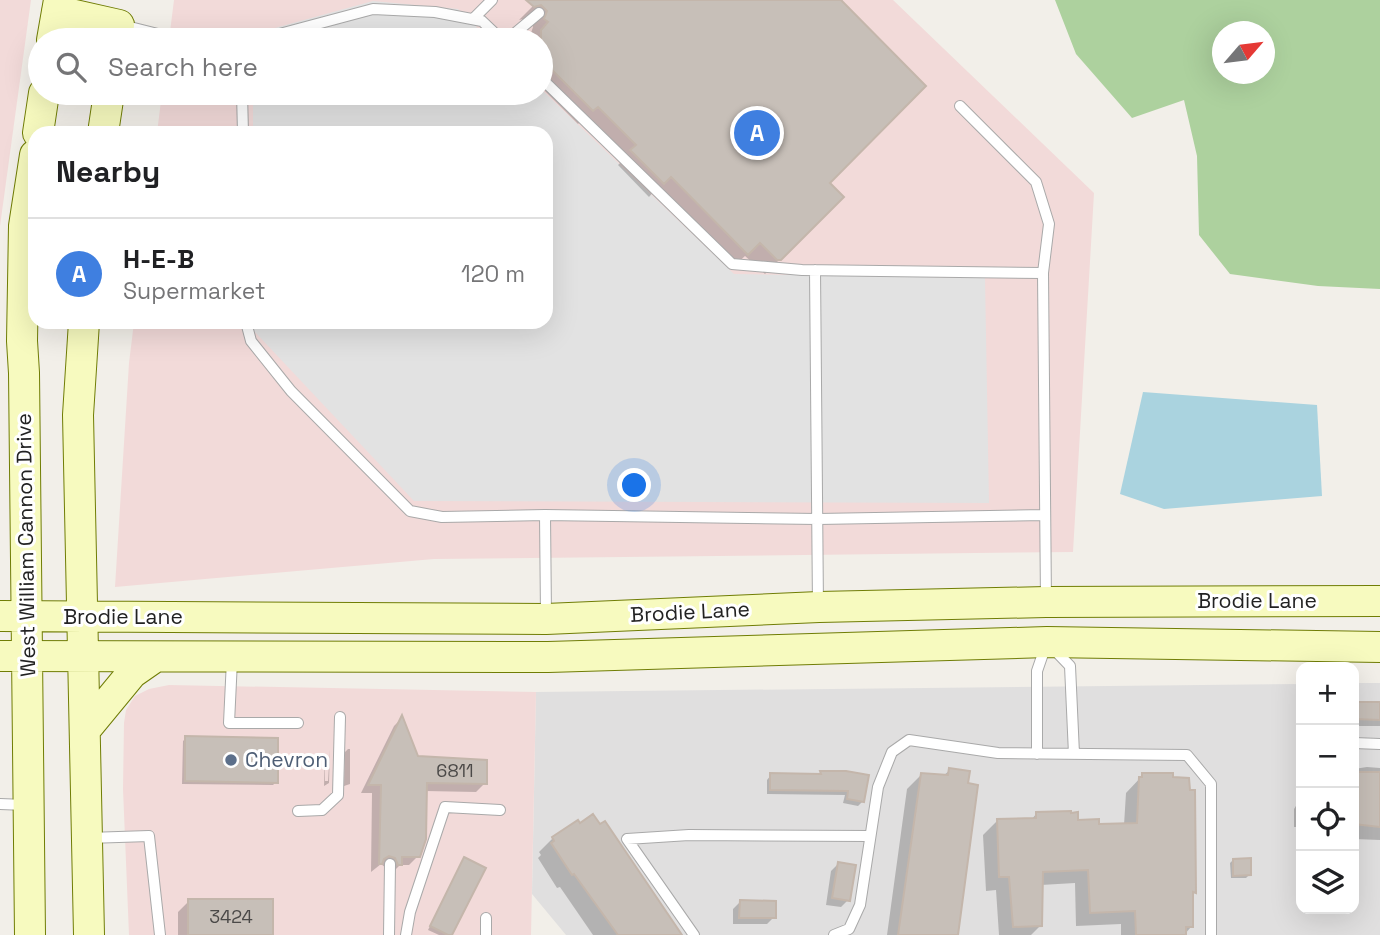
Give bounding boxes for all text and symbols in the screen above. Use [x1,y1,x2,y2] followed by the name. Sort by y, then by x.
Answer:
[1212,21,1275,84] north arrow
[28,28,553,105] search box
[52,48,90,86] icon: search
[108,50,258,84] text: Search here
[734,107,780,159] pin: A
[56,152,160,191] text: Nearby
[123,242,194,276] text: H-E-B
[72,259,86,289] text: A
[461,259,525,289] text: 120 m
[123,276,265,306] text: Supermarket
[10,413,41,677] street label: West William Cannon Drive
[617,468,651,502] your location
[1197,587,1317,614] street label: Brodie Lane
[629,595,750,628] street label: Brodie Lane
[63,603,183,630] street label: Brodie Lane
[1296,662,1359,914] map controls
[1296,662,1359,725] button: +
[1296,725,1359,788] button: −
[245,746,328,773] place label: Chevron
[223,752,239,768] marker: Chevron
[436,759,474,782] house number: 6811
[1296,788,1359,851] button: locate
[1296,851,1359,914] button: layers
[209,905,253,928] house number: 3424

